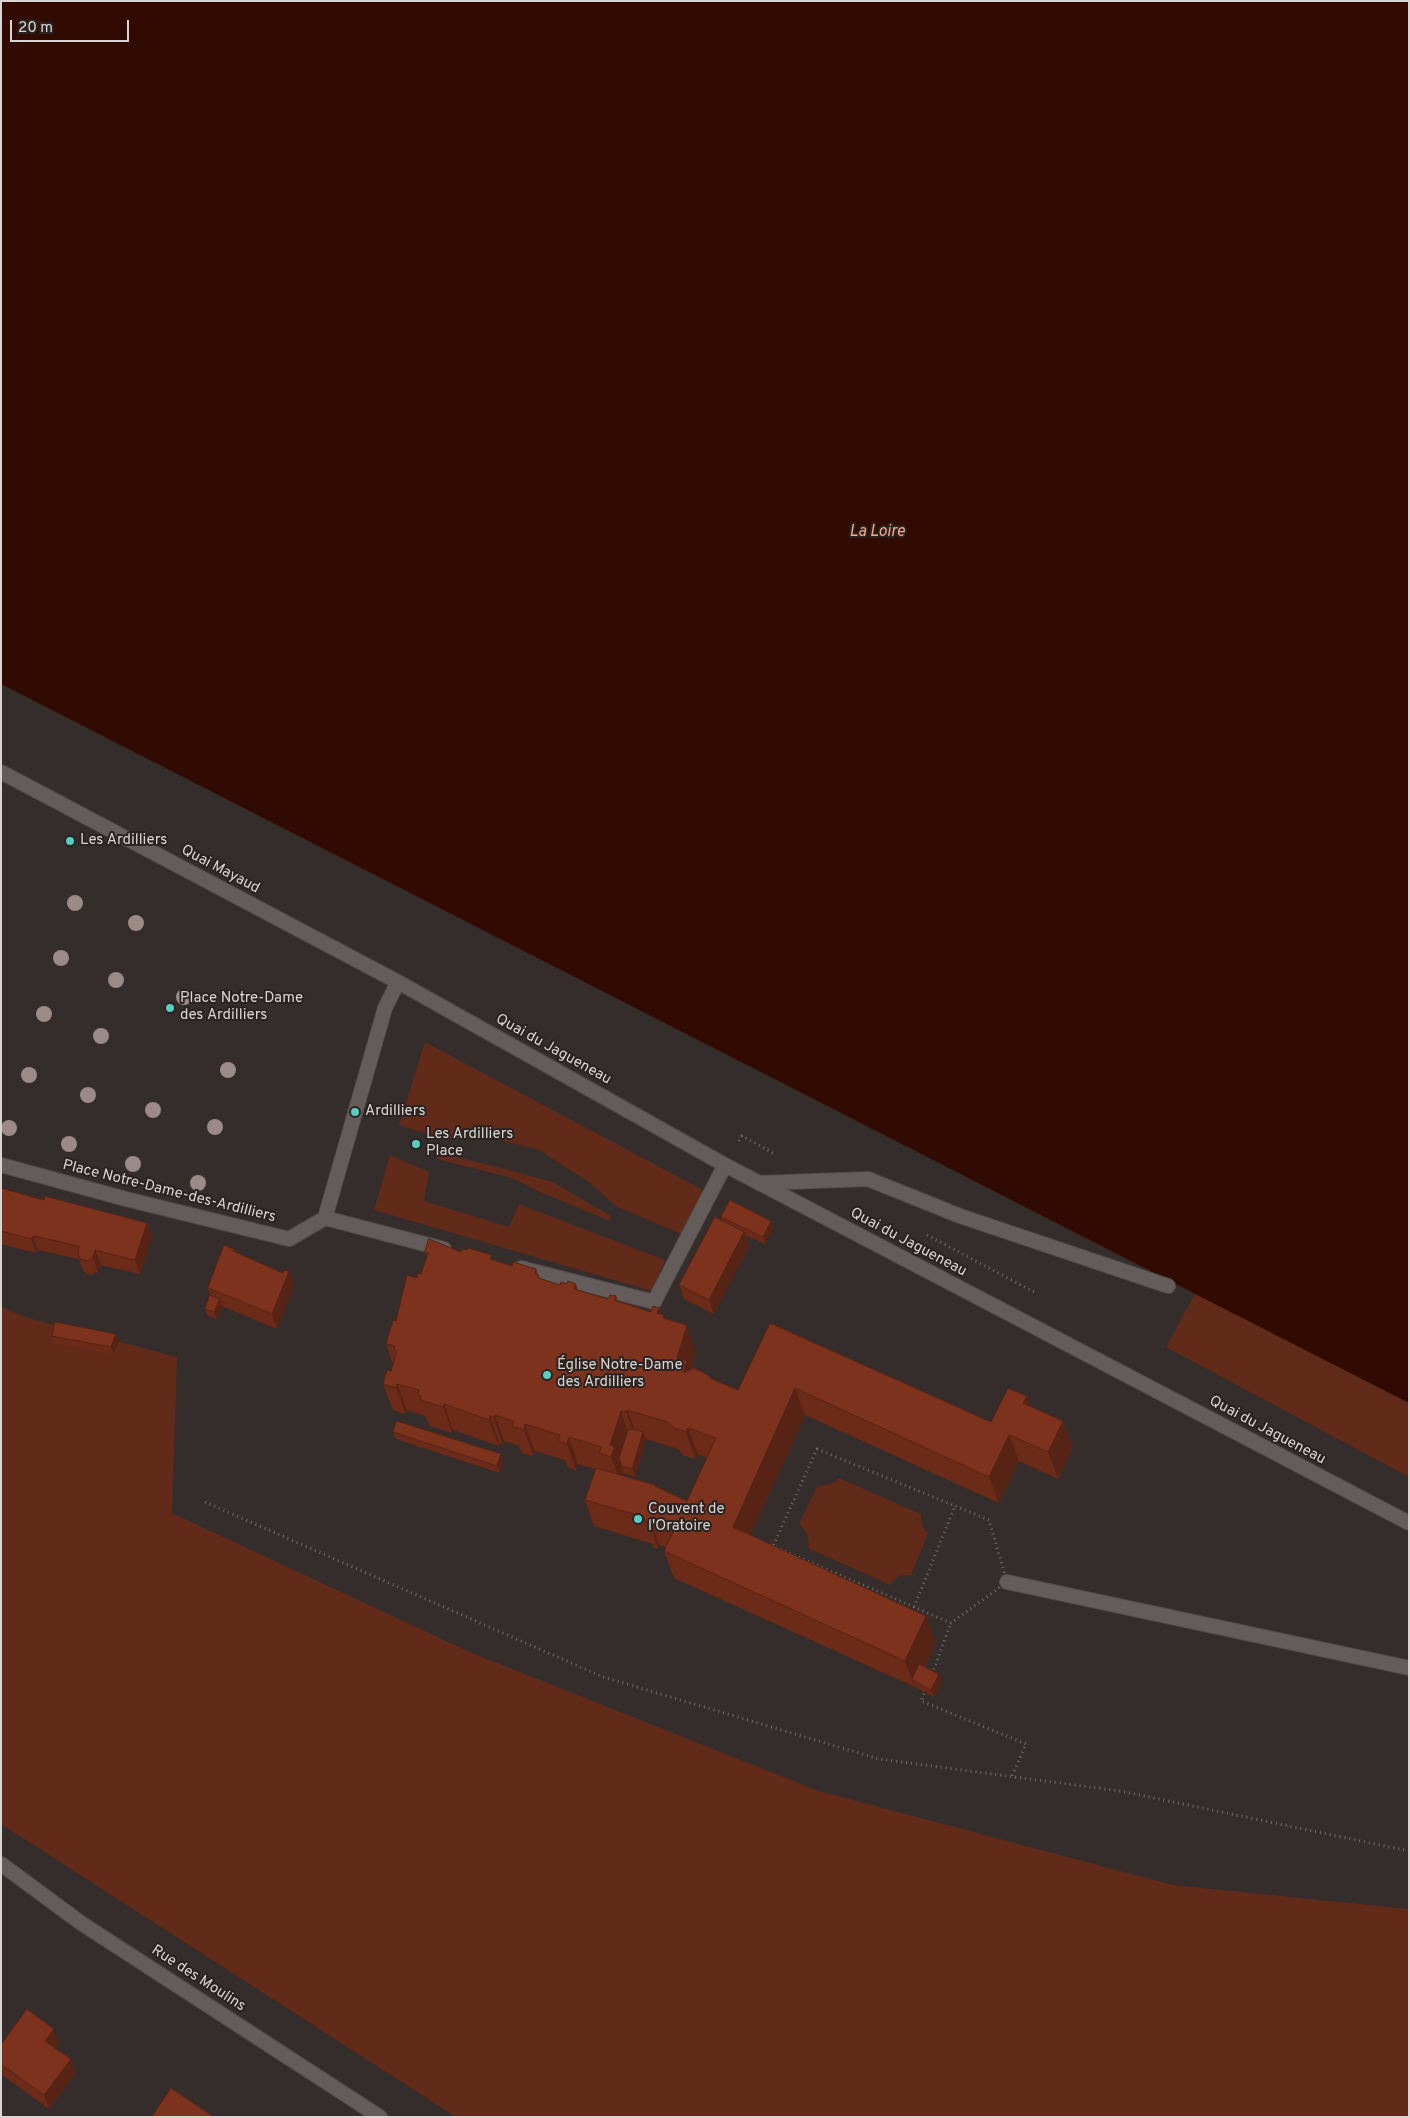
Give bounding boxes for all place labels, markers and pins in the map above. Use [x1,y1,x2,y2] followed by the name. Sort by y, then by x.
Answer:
[80,832,167,850] place label: Les Ardilliers
[64,835,76,847] marker: Les Ardilliers
[180,990,303,1025] place label: Place Notre-Dame des Ardilliers
[164,1002,176,1014] marker: Place Notre-Dame des Ardilliers
[365,1103,425,1121] place label: Ardilliers
[349,1106,361,1118] marker: Ardilliers
[426,1126,513,1161] place label: Les Ardilliers Place
[410,1138,422,1150] marker: Les Ardilliers Place
[557,1357,683,1392] place label: Église Notre-Dame des Ardilliers
[541,1369,553,1381] marker: Église Notre-Dame des Ardilliers
[648,1501,724,1536] place label: Couvent de l'Oratoire
[632,1513,644,1525] marker: Couvent de l'Oratoire

